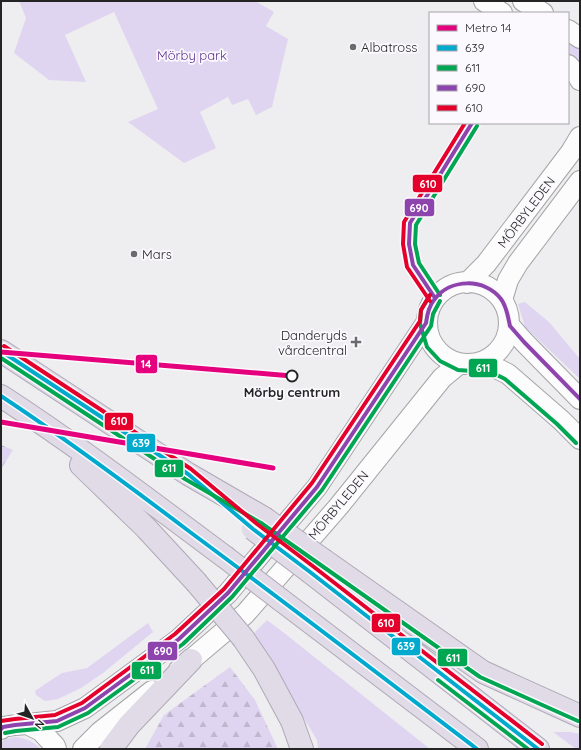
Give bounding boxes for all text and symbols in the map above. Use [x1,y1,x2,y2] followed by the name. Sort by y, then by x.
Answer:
[429,12,569,124] legend
[465,20,511,35] text: Metro 14
[361,39,417,55] place label: Albatross
[465,40,485,55] text: 639
[348,42,358,52] marker: Albatross
[157,47,227,63] park label: Mörby park
[465,60,480,75] text: 611
[465,80,485,95] text: 690
[465,100,483,115] text: 610
[494,173,558,251] street label: MÖRBYLEDEN
[412,174,443,193] line badge: 610
[420,177,437,191] text: 610
[404,198,435,217] line badge: 690
[409,201,429,215] text: 690
[142,246,172,262] place label: Mars
[129,249,139,259] marker: Mars
[278,327,347,358] place label: Danderyds vårdcentral
[350,336,362,348] marker: Danderyds vårdcentral
[135,354,158,374] line badge: 14
[141,357,152,371] text: 14
[468,358,498,378] line badge: 611
[476,361,490,375] text: 611
[285,369,299,383] marker: Mörby centrum
[244,384,340,400] place label: Mörby centrum
[104,412,134,431] line badge: 610
[111,414,128,428] text: 610
[126,433,156,453] line badge: 639
[132,436,150,450] text: 639
[154,459,184,478] line badge: 611
[162,461,176,475] text: 611
[304,467,372,543] street label: MÖRBYLEDEN
[371,613,401,633] line badge: 610
[378,616,395,630] text: 610
[391,637,421,656] line badge: 639
[397,639,415,653] text: 639
[147,641,178,661] line badge: 690
[153,644,173,658] text: 690
[437,648,468,667] line badge: 611
[446,651,460,665] text: 611
[131,661,162,680] line badge: 611
[140,663,154,677] text: 611
[12,698,52,738] north arrow
[32,717,48,732] text: N

